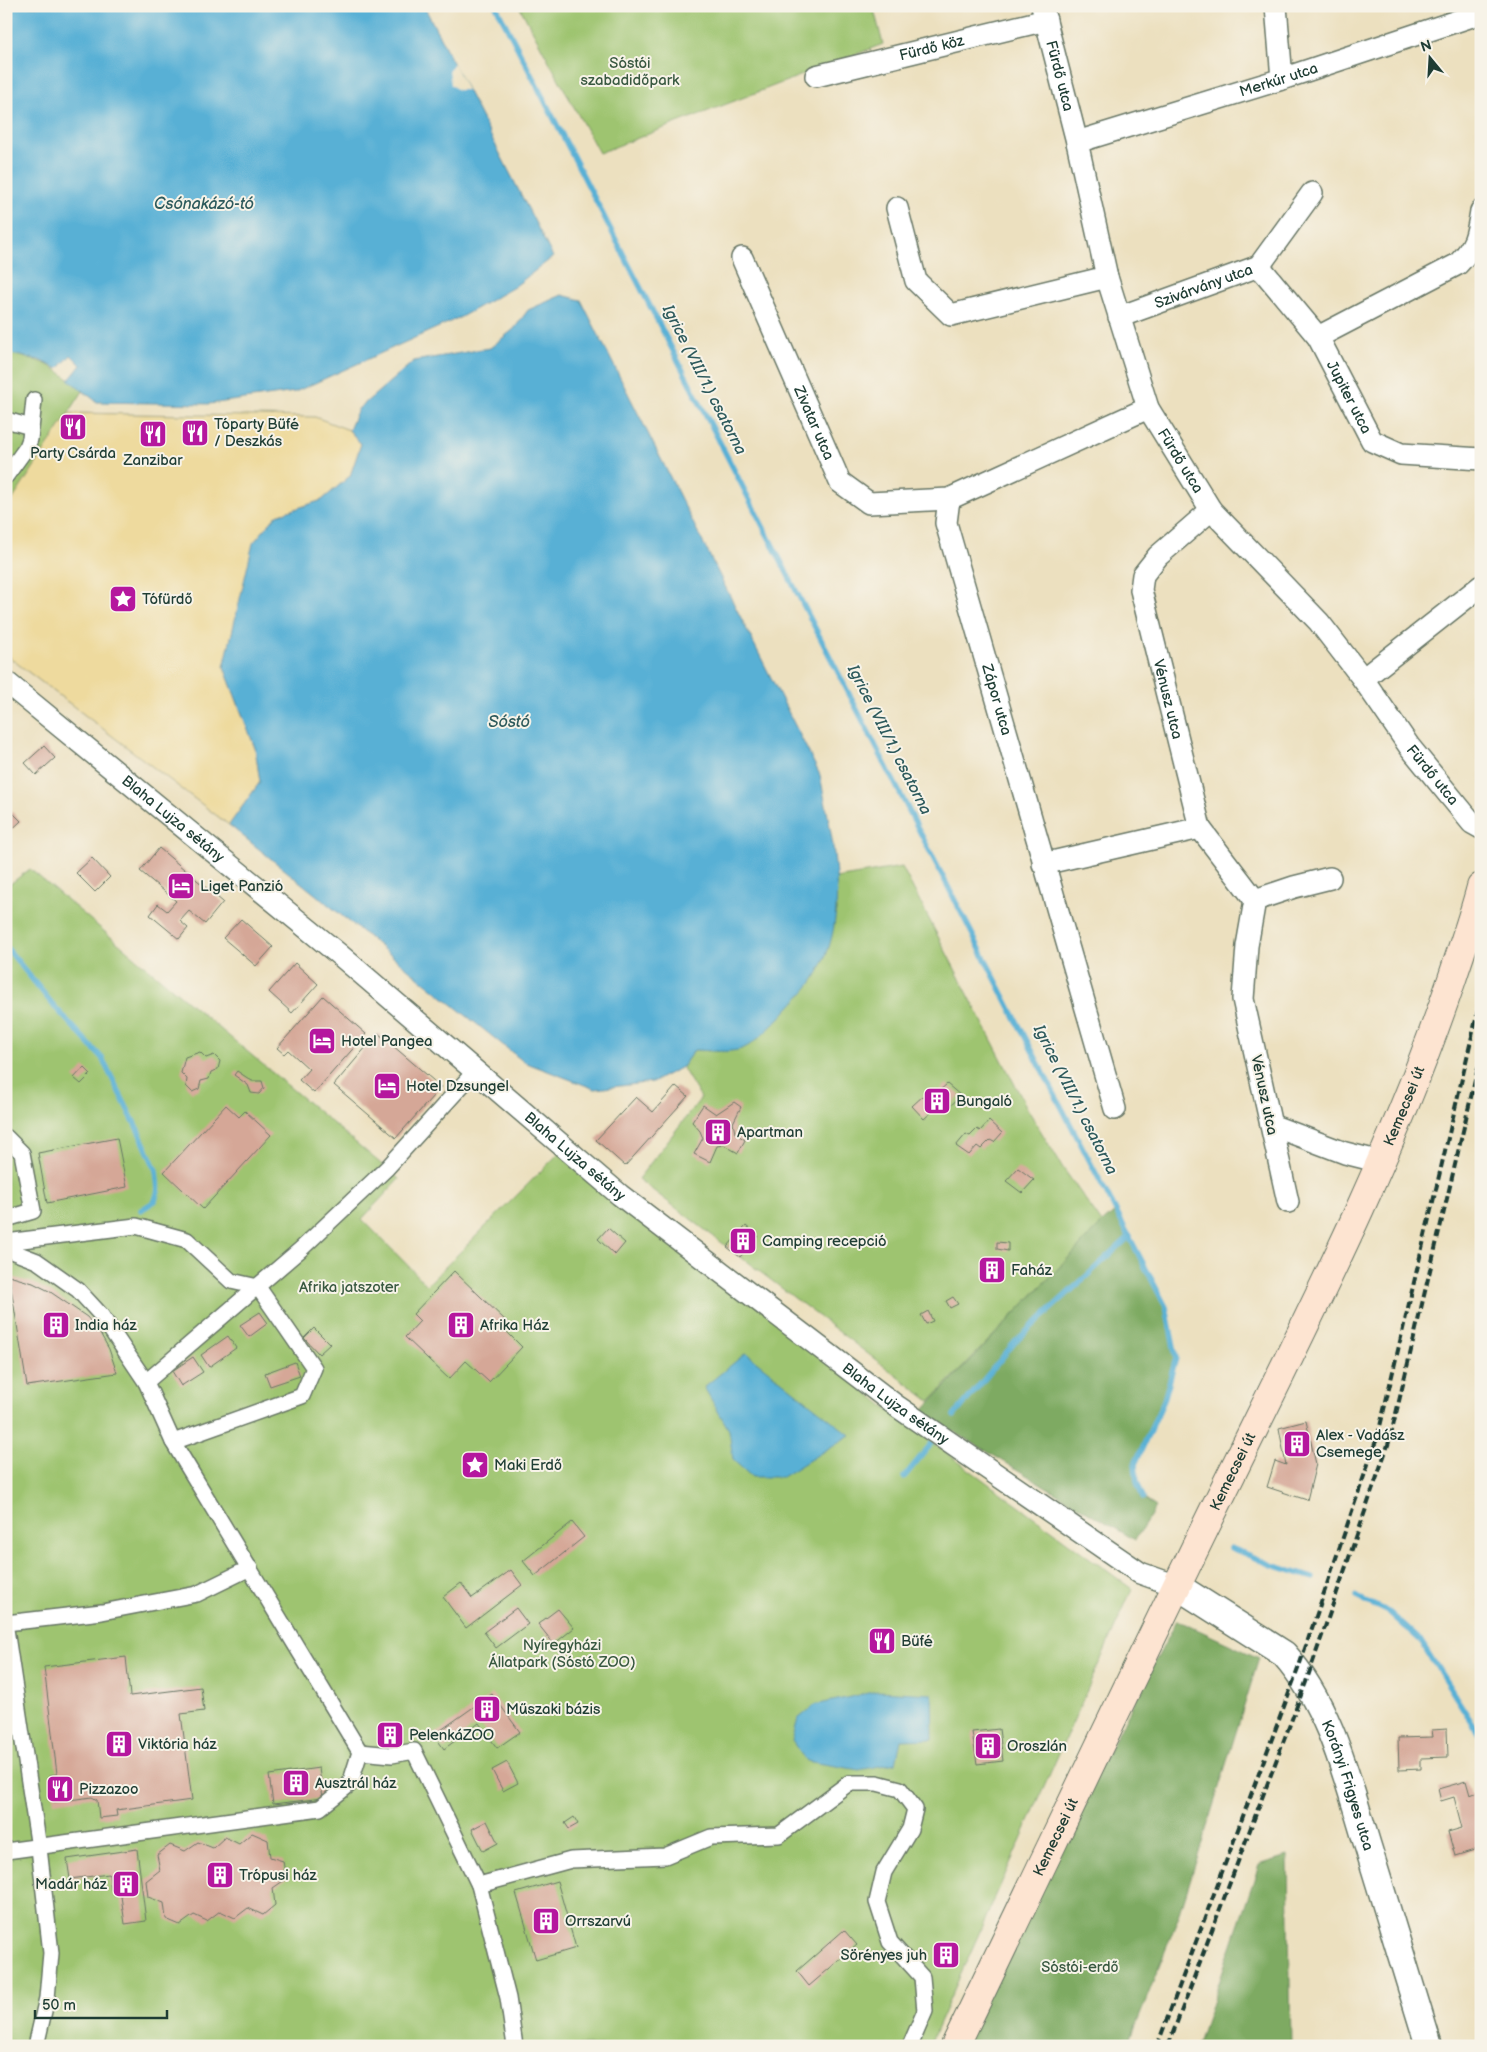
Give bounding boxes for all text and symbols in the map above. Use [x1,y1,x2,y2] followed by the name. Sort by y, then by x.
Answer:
[897,31,967,65] street label: Fürdő köz
[1404,32,1454,82] north arrow
[1419,36,1434,56] text: N
[1042,38,1078,113] street label: Fürdő utca
[581,54,680,90] park label: Sóstói szabadidőpark
[1237,58,1320,101] street label: Merkúr utca
[154,195,254,214] water label: Csónakázó-tó
[1152,260,1255,313] street label: Szivárvány utca
[658,301,750,458] water label: Igrice (VIII/1.) csatorna
[1322,357,1376,437] street label: Jupiter utca
[789,382,839,463] street label: Zivatar utca
[58,412,88,442] restaurant icon: Party Csárda
[214,415,299,451] place label: Tóparty Büfé / Deszkás
[180,418,210,448] restaurant icon: Tóparty Büfé / Deszkás
[138,419,168,449] restaurant icon: Zanzibar
[1153,425,1208,497] street label: Fürdő utca
[30,444,116,463] place label: Party Csárda
[122,451,183,470] place label: Zanzibar
[108,584,138,614] place icon: Tófürdő
[142,590,193,609] place label: Tófürdő
[1149,657,1187,741] street label: Vénusz utca
[843,661,935,818] water label: Igrice (VIII/1.) csatorna
[977,661,1016,738] street label: Zápor utca
[488,713,530,732] water label: Sóstó
[1402,741,1463,809] street label: Fürdő utca
[118,771,229,867] street label: Blaha Lujza sétány
[166,871,196,901] hotel icon: Liget Panzió
[200,877,283,896] place label: Liget Panzió
[1029,1021,1121,1178] water label: Igrice (VIII/1.) csatorna
[307,1026,337,1056] hotel icon: Hotel Pangea
[341,1032,433,1051] place label: Hotel Pangea
[1246,1053,1282,1137] street label: Vénusz utca
[1379,1063,1429,1149] street label: Kemecsei út
[372,1071,402,1101] hotel icon: Hotel Dzsungel
[406,1077,509,1096] place label: Hotel Dzsungel
[922,1086,952,1116] building icon: Bungaló
[956,1092,1012,1111] place label: Bungaló
[521,1108,630,1205] street label: Blaha Lujza sétány
[703,1117,733,1147] building icon: Apartman
[737,1123,803,1142] place label: Apartman
[728,1226,758,1256] building icon: Camping recepció
[762,1232,887,1251] place label: Camping recepció
[977,1255,1007,1285] building icon: Faház
[1011,1261,1053,1280] place label: Faház
[299,1278,400,1297] park label: Afrika jatszoter
[41,1310,71,1340] building icon: India ház
[446,1310,476,1340] building icon: Afrika Ház
[75,1316,138,1335] place label: India ház
[480,1316,550,1335] place label: Afrika Ház
[839,1359,953,1449] street label: Blaha Lujza sétány
[1316,1426,1405,1462] place label: Alex - Vadász Csemege
[1205,1429,1260,1514] street label: Kemecsei út
[1282,1429,1312,1459] building icon: Alex - Vadász Csemege
[460,1450,490,1480] place icon: Maki Erdő
[494,1456,562,1475] place label: Maki Erdő
[867,1626,897,1656] restaurant icon: Büfé
[901,1632,933,1651] place label: Büfé
[488,1636,636,1672] park label: Nyíregyházi Állatpark (Sóstó ZOO)
[472,1694,502,1724] building icon: Műszaki bázis
[506,1700,601,1719] place label: Műszaki bázis
[1317,1717,1378,1853] street label: Korányi Frigyes utca
[375,1720,405,1750] building icon: PelenkáZOO
[409,1726,494,1745] place label: PelenkáZOO
[104,1729,134,1759] building icon: Viktória ház
[973,1731,1003,1761] building icon: Oroszlán
[138,1735,218,1754] place label: Viktória ház
[1007,1737,1067,1756] place label: Oroszlán
[281,1768,311,1798] building icon: Ausztrál ház
[45,1774,75,1804] restaurant icon: Pizzazoo
[315,1774,397,1793] place label: Ausztrál ház
[79,1780,139,1799] place label: Pizzazoo
[1029,1794,1083,1879] street label: Kemecsei út
[205,1860,235,1890] building icon: Trópusi ház
[239,1866,318,1885] place label: Trópusi ház
[111,1869,141,1899] building icon: Madár ház
[35,1875,108,1894] place label: Madár ház
[531,1906,561,1936] building icon: Orrszarvú
[565,1912,631,1931] place label: Orrszarvú
[931,1940,961,1970] building icon: Sörényes juh
[840,1946,927,1965] place label: Sörényes juh
[1041,1958,1119,1977] park label: Sóstói-erdő
[35,1987,168,2019] scale bar
[42,1996,76,2015] text: 50 m

